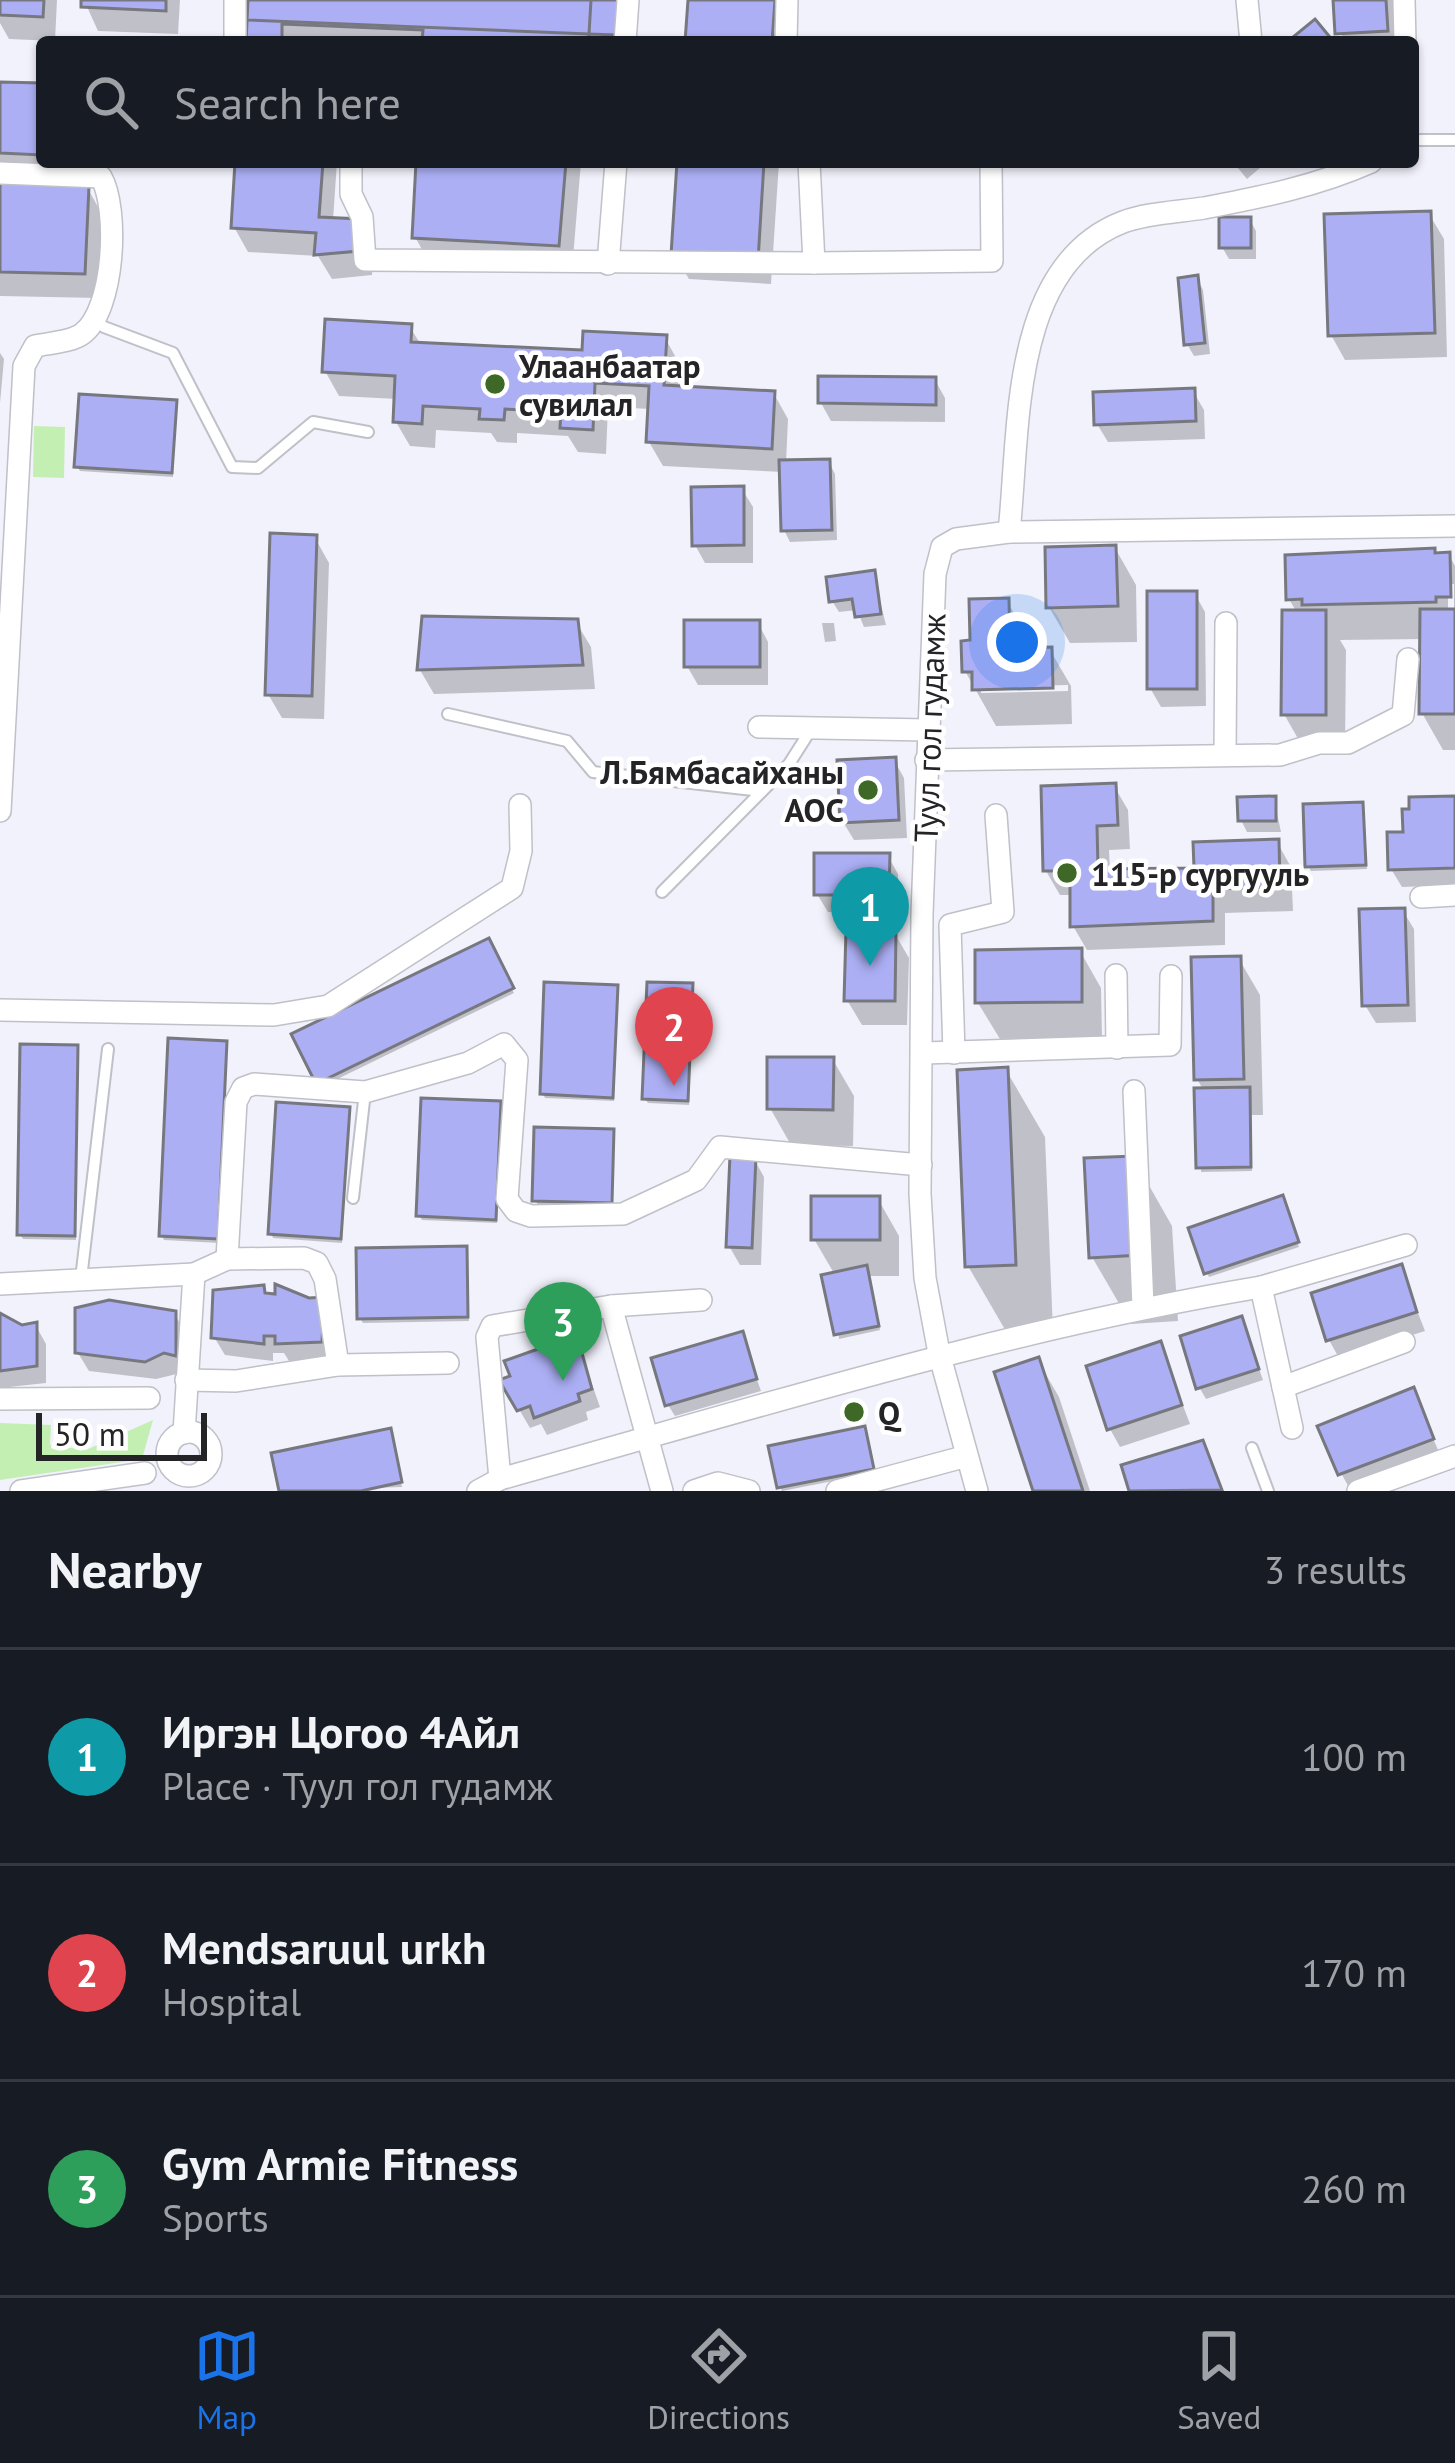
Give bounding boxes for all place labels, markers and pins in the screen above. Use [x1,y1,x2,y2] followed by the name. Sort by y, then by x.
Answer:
[518,344,701,425] place label: Улаанбаатар сувилал
[482,371,508,397] marker: Улаанбаатар сувилал
[600,750,844,831] place label: Л.Бямбасайханы АОС
[855,777,881,803] marker: Л.Бямбасайханы АОС
[1091,852,1309,895] place label: 115-р сургууль
[1054,860,1080,886] marker: 115-р сургууль
[831,867,909,966] pin: 1
[635,987,713,1086] pin: 2
[524,1282,602,1381] pin: 3
[878,1391,902,1434] place label: Q
[841,1399,867,1425] marker: Q

